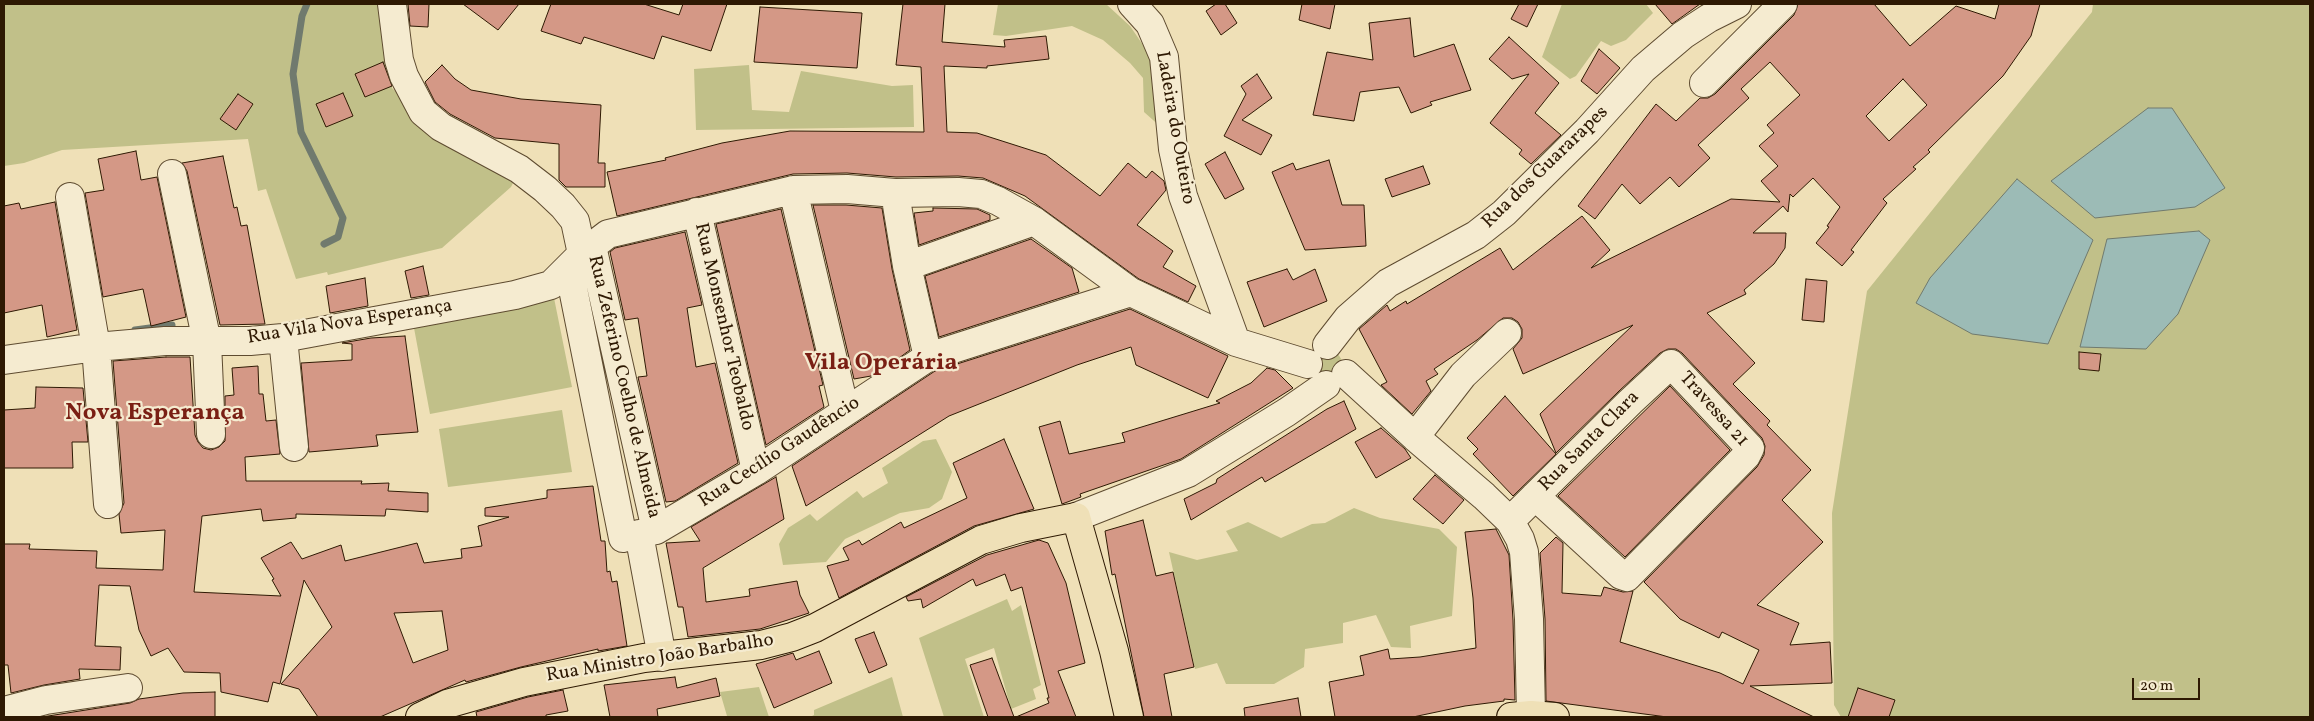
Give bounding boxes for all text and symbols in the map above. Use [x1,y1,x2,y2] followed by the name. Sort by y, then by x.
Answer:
[1149,50,1199,206] street label: Ladeira do Outeiro
[1478,102,1614,234] street label: Rua dos Guararapes
[688,221,758,433] street label: Rua Monsenhor Teobaldo
[582,253,664,521] street label: Rua Zeferino Coelho de Almeida
[246,296,454,350] street label: Rua Vila Nova Esperança
[804,351,958,379] district label: Vila Operária
[1673,368,1753,452] street label: Travessa 21
[1535,387,1645,497] street label: Rua Santa Clara
[695,392,865,514] street label: Rua Cecílio Gaudêncio
[65,401,245,429] district label: Nova Esperança
[545,630,775,688] street label: Rua Ministro João Barbalho
[2134,668,2202,700] scale bar
[2140,676,2173,697] text: 20 m

